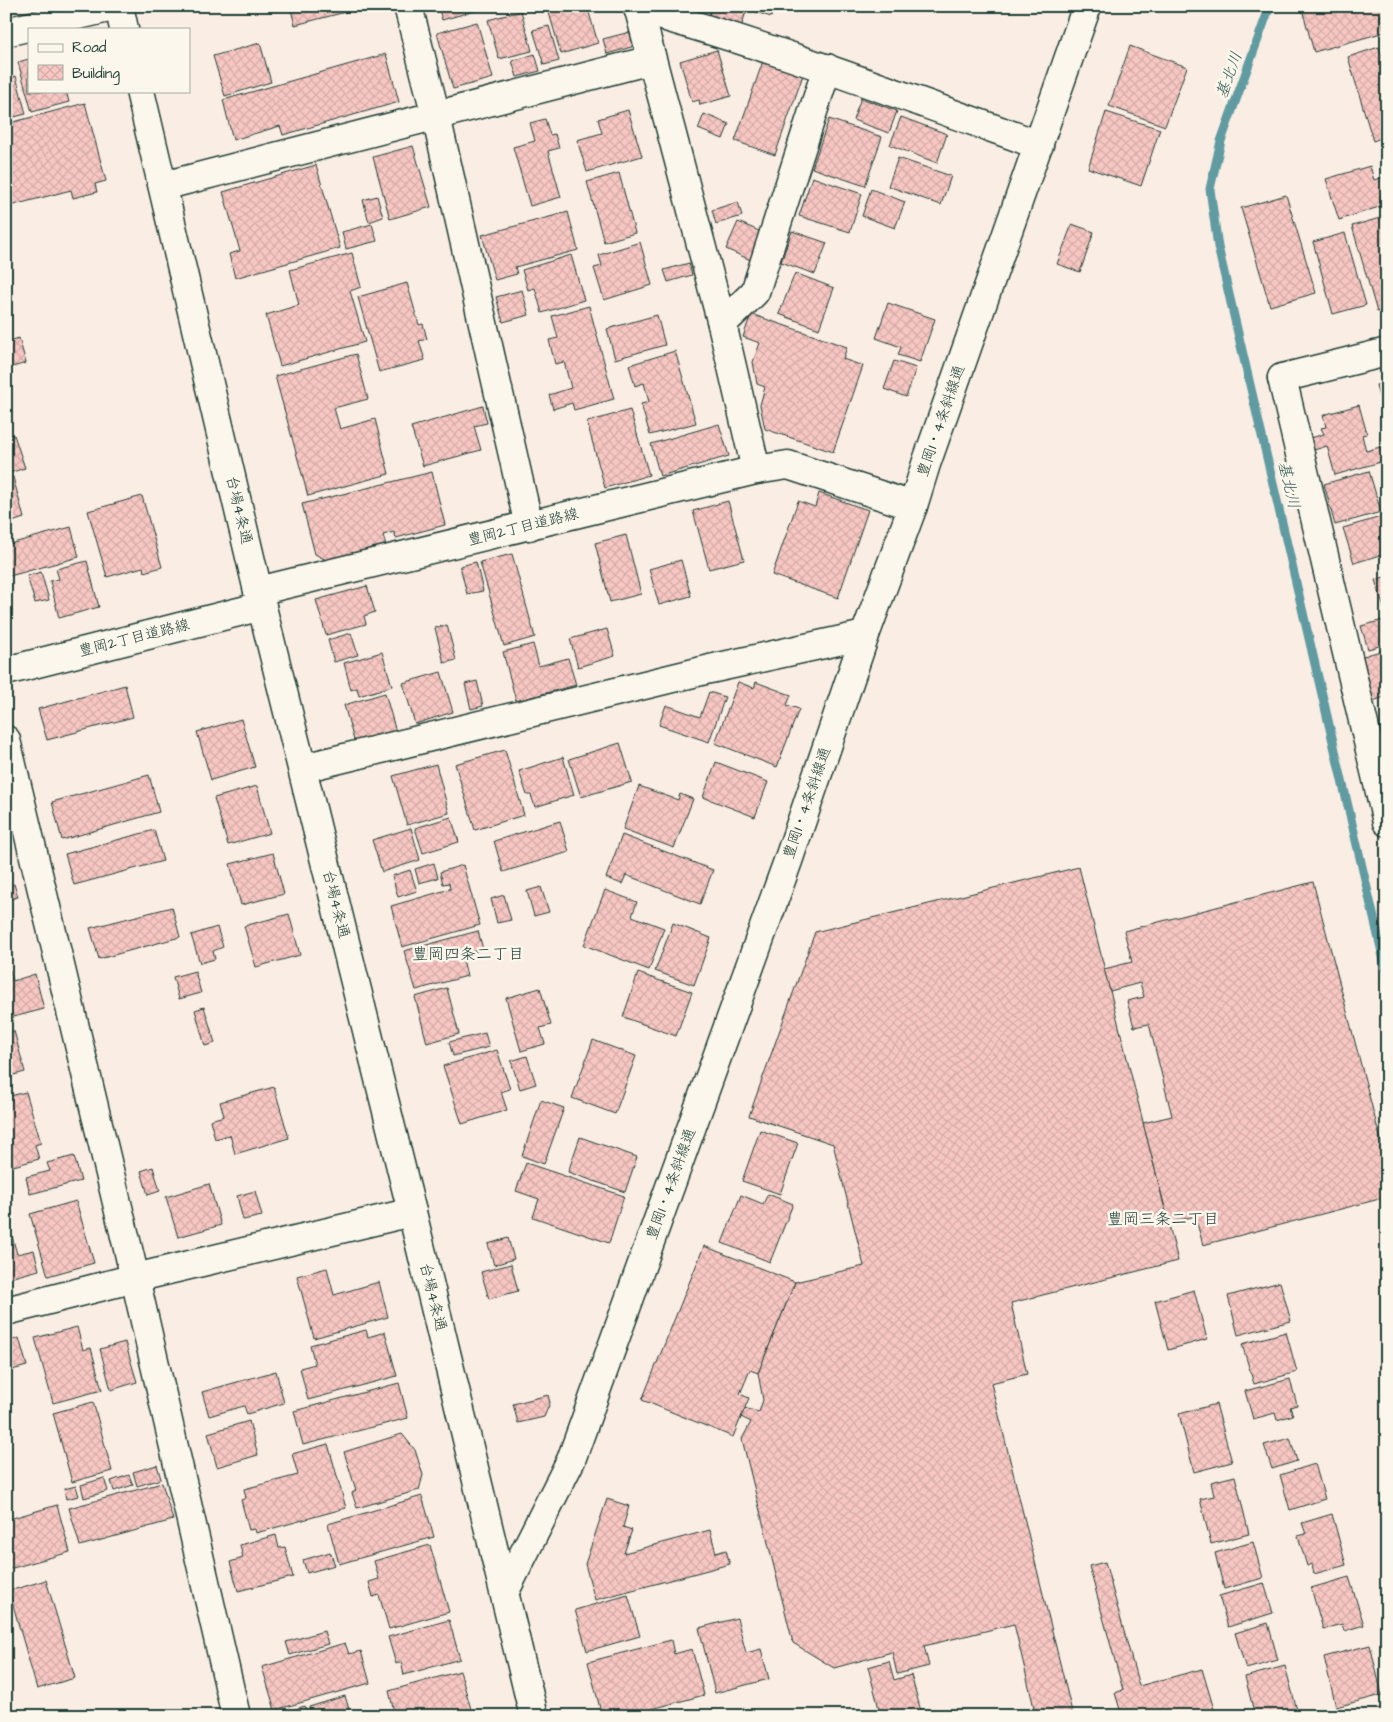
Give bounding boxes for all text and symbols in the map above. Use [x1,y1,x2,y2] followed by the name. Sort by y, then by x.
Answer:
[28,28,190,92] legend
[72,37,107,58] text: Road
[1210,49,1248,101] water label: 基北川
[72,63,120,85] text: Building
[912,362,970,480] street label: 豊岡1・4条斜線通
[1273,459,1305,511] water label: 基北川
[221,473,257,547] street label: 台場4条通
[465,503,581,551] street label: 豊岡2丁目道路線
[76,614,192,662] street label: 豊岡2丁目道路線
[778,744,836,862] street label: 豊岡1・4条斜線通
[317,867,355,941] street label: 台場4条通
[412,943,524,965] district label: 豊岡四条二丁目
[641,1125,701,1243] street label: 豊岡1・4条斜線通
[1107,1208,1219,1230] district label: 豊岡三条二丁目
[414,1260,452,1334] street label: 台場4条通

